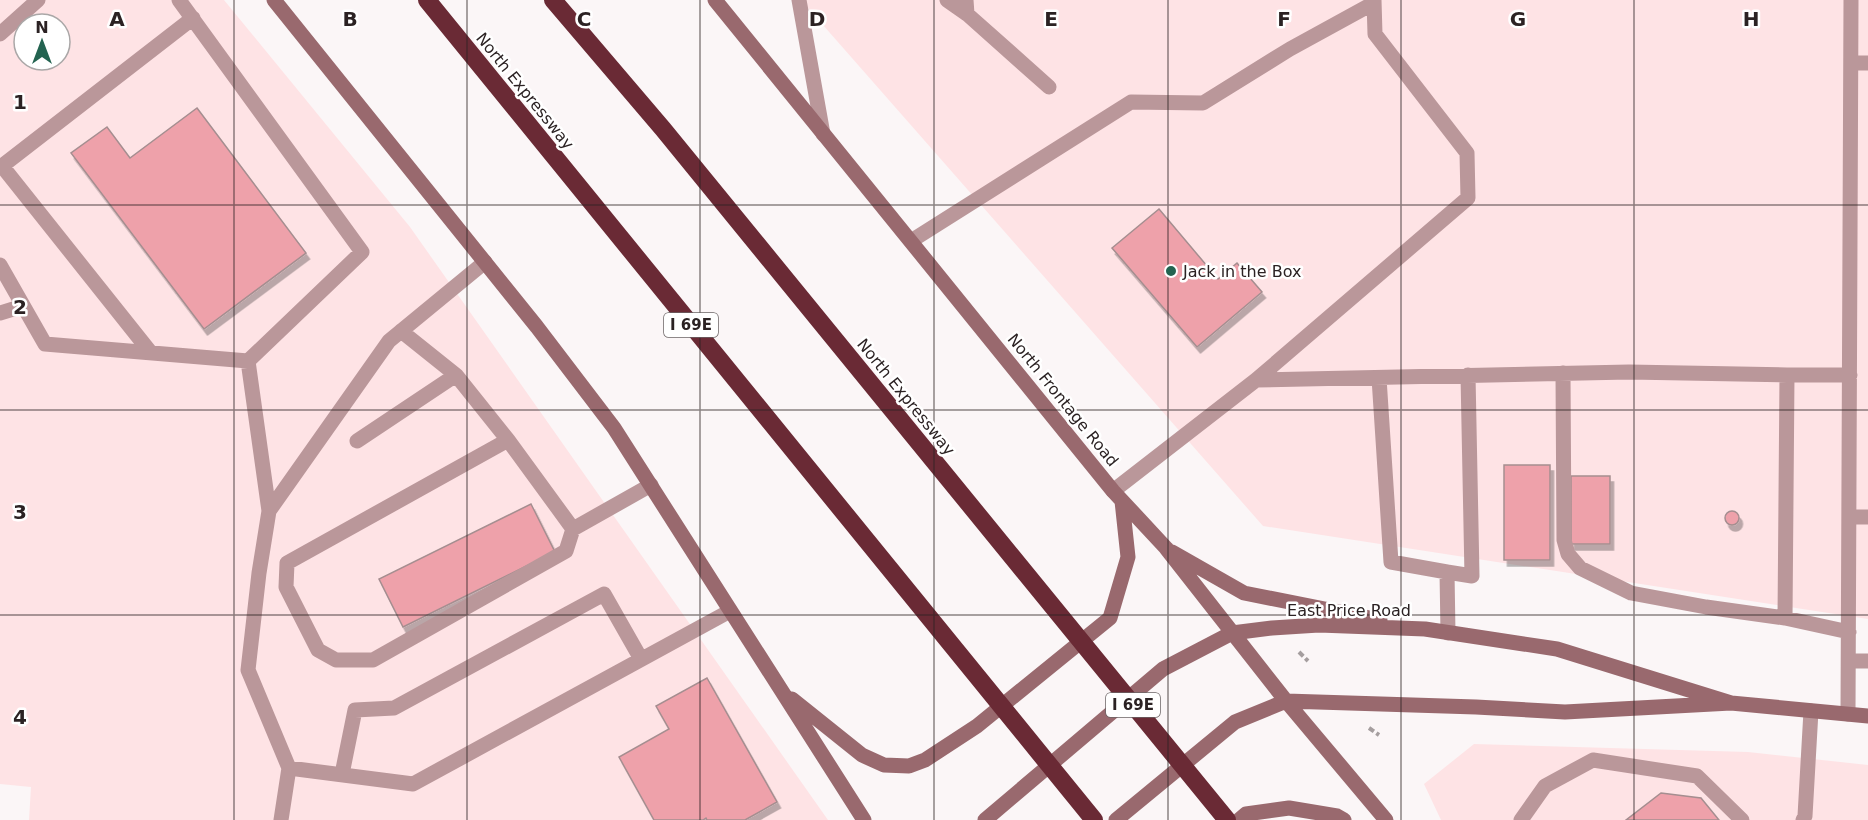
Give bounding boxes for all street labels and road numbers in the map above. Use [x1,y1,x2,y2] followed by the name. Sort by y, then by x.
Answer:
[472,29,578,153] street label: North Expressway
[664,313,718,337] road number: I 69E
[1004,330,1122,470] street label: North Frontage Road
[853,335,959,459] street label: North Expressway
[1287,601,1411,620] street label: East Price Road
[1106,693,1160,717] road number: I 69E

